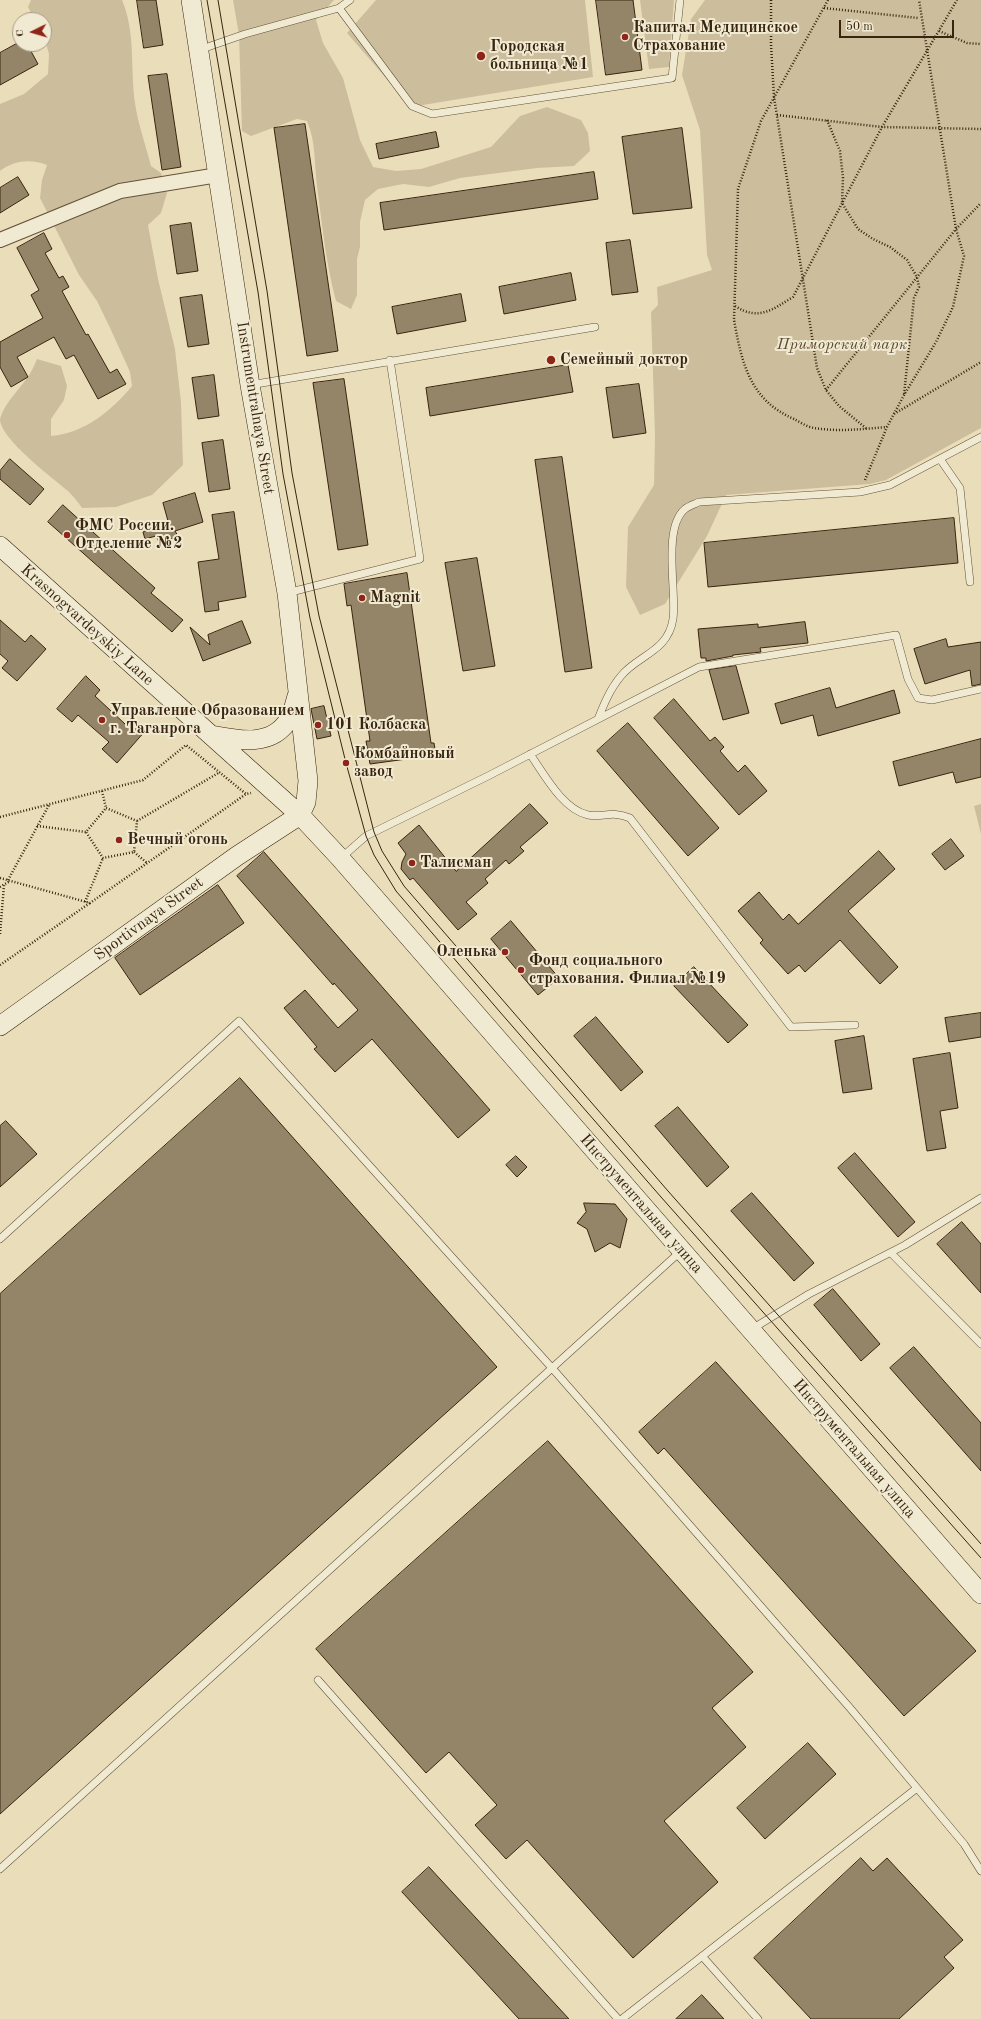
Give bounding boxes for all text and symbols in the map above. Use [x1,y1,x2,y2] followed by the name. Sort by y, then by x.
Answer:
[12,12,52,52] north arrow
[841,12,956,38] scale bar
[633,18,798,56] place label: Капитал Медицинское Страхование
[846,21,873,33] text: 50 m
[15,29,26,37] text: С
[620,32,630,42] marker: Капитал Медицинское Страхование
[490,37,588,75] place label: Городская больница №1
[475,50,487,62] marker: Городская больница №1
[232,320,278,496] street label: Instrumentralnaya Street
[777,335,907,355] park label: Приморский парк
[560,350,688,370] place label: Семейный доктор
[545,354,557,366] marker: Семейный доктор
[75,516,182,554] place label: ФМС России. Отделение №2
[62,530,72,540] marker: ФМС России. Отделение №2
[16,560,158,690] street label: Krasnogvardeyskiy Lane
[370,588,421,608] place label: Magnit
[357,593,367,603] marker: Magnit
[110,701,304,739] place label: Управление Образованием г. Таганрога
[97,715,107,725] marker: Управление Образованием г. Таганрога
[326,715,426,735] place label: 101 Колбаска
[313,720,323,730] marker: 101 Колбаска
[354,744,455,782] place label: Комбайновый завод
[341,758,351,768] marker: Комбайновый завод
[127,830,228,850] place label: Вечный огонь
[114,835,124,845] marker: Вечный огонь
[420,853,491,873] place label: Талисман
[407,858,417,868] marker: Талисман
[91,873,207,965] street label: Sportivnaya Street
[436,942,497,962] place label: Оленька
[500,947,510,957] marker: Оленька
[529,951,726,989] place label: Фонд социального страхования. Филиал №19
[516,965,526,975] marker: Фонд социального страхования. Филиал №19
[575,1131,707,1277] street label: Инструментальная улица
[788,1376,920,1522] street label: Инструментальная улица

